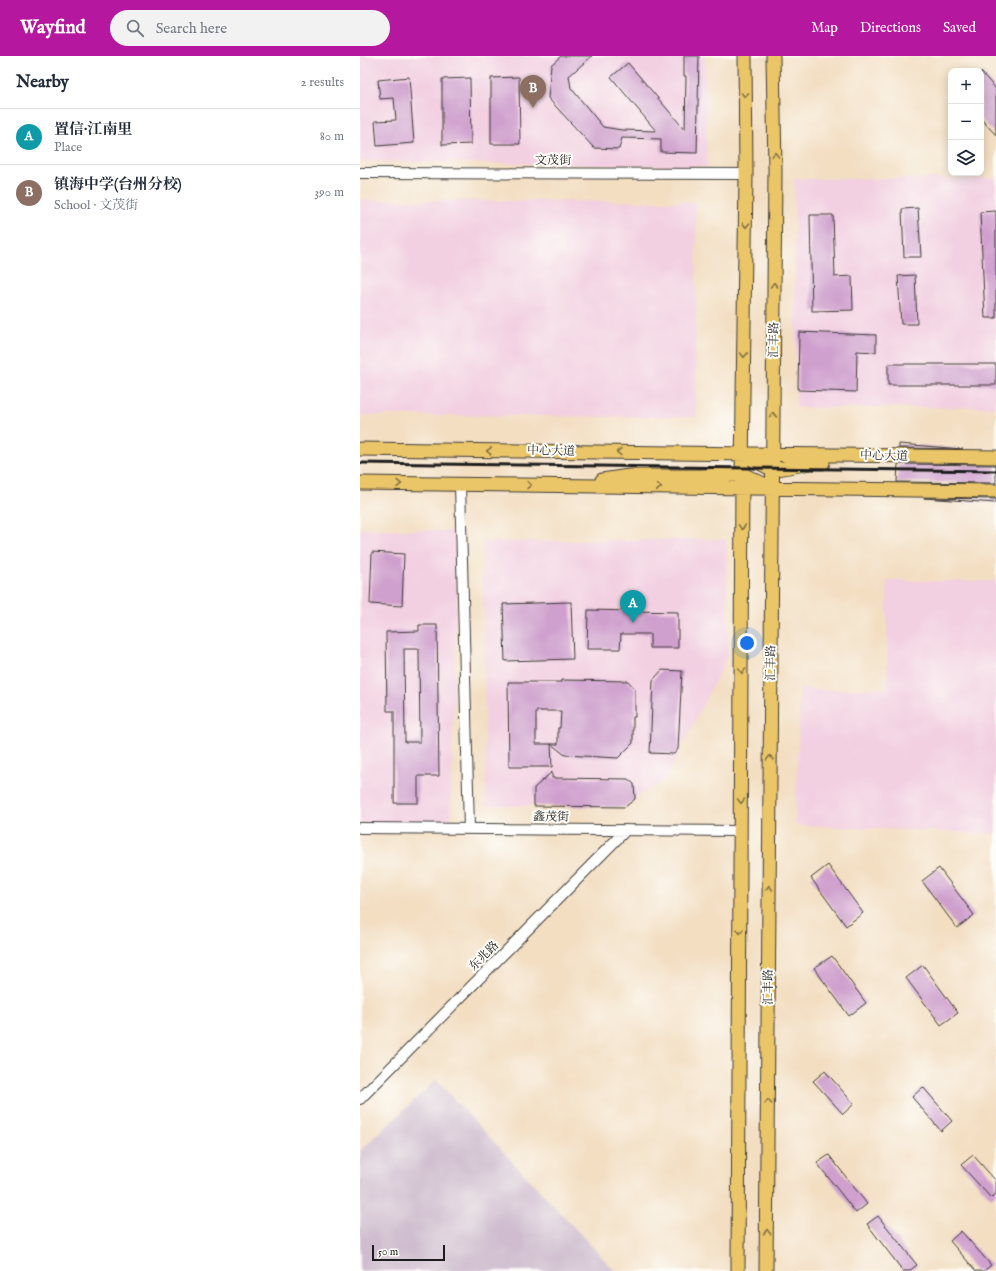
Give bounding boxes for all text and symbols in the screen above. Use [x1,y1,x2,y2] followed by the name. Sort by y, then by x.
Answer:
[110,10,390,46] search box
[20,16,86,40] text: Wayfind
[124,17,146,39] icon: search
[156,19,227,38] text: Search here
[811,19,838,37] text: Map
[860,19,921,37] text: Directions
[943,19,976,37] text: Saved
[948,68,984,176] map controls
[948,68,984,104] button: +
[16,72,69,93] text: Nearby
[300,74,344,91] text: 2 results
[520,75,546,108] pin: B
[741,92,749,98] one-way arrow
[948,104,984,140] button: −
[54,120,132,139] text: 置信·江南里
[25,128,33,145] text: A
[320,128,344,145] text: 80 m
[54,139,82,156] text: Place
[948,140,984,176] button: layers
[771,152,779,158] one-way arrow
[535,153,572,168] street label: 文茂街
[54,175,182,194] text: 镇海中学(台州分校)
[25,184,33,201] text: B
[314,184,344,201] text: 390 m
[54,197,138,214] text: School · 文茂街
[741,222,750,228] one-way arrow
[770,282,778,288] one-way arrow
[766,322,782,358] street label: 汇丰路
[740,352,748,358] one-way arrow
[769,412,777,418] one-way arrow
[527,443,575,459] street label: 中心大道
[486,446,492,455] one-way arrow
[616,448,622,456] one-way arrow
[860,448,908,464] street label: 中心大道
[396,480,402,488] one-way arrow
[526,481,532,489] one-way arrow
[656,483,662,491] one-way arrow
[738,524,746,530] one-way arrow
[620,590,646,623] pin: A
[737,633,757,653] your location
[763,645,779,681] street label: 汇丰路
[737,668,746,674] one-way arrow
[766,755,774,761] one-way arrow
[737,798,745,804] one-way arrow
[533,809,570,825] street label: 鑫茂街
[765,885,773,891] one-way arrow
[736,928,744,934] one-way arrow
[466,938,502,974] street label: 东兆路
[761,969,776,1005] street label: 汇丰路
[764,1099,772,1105] one-way arrow
[763,1229,771,1235] one-way arrow
[372,1243,445,1262] scale bar
[378,1245,398,1259] text: 50 m

